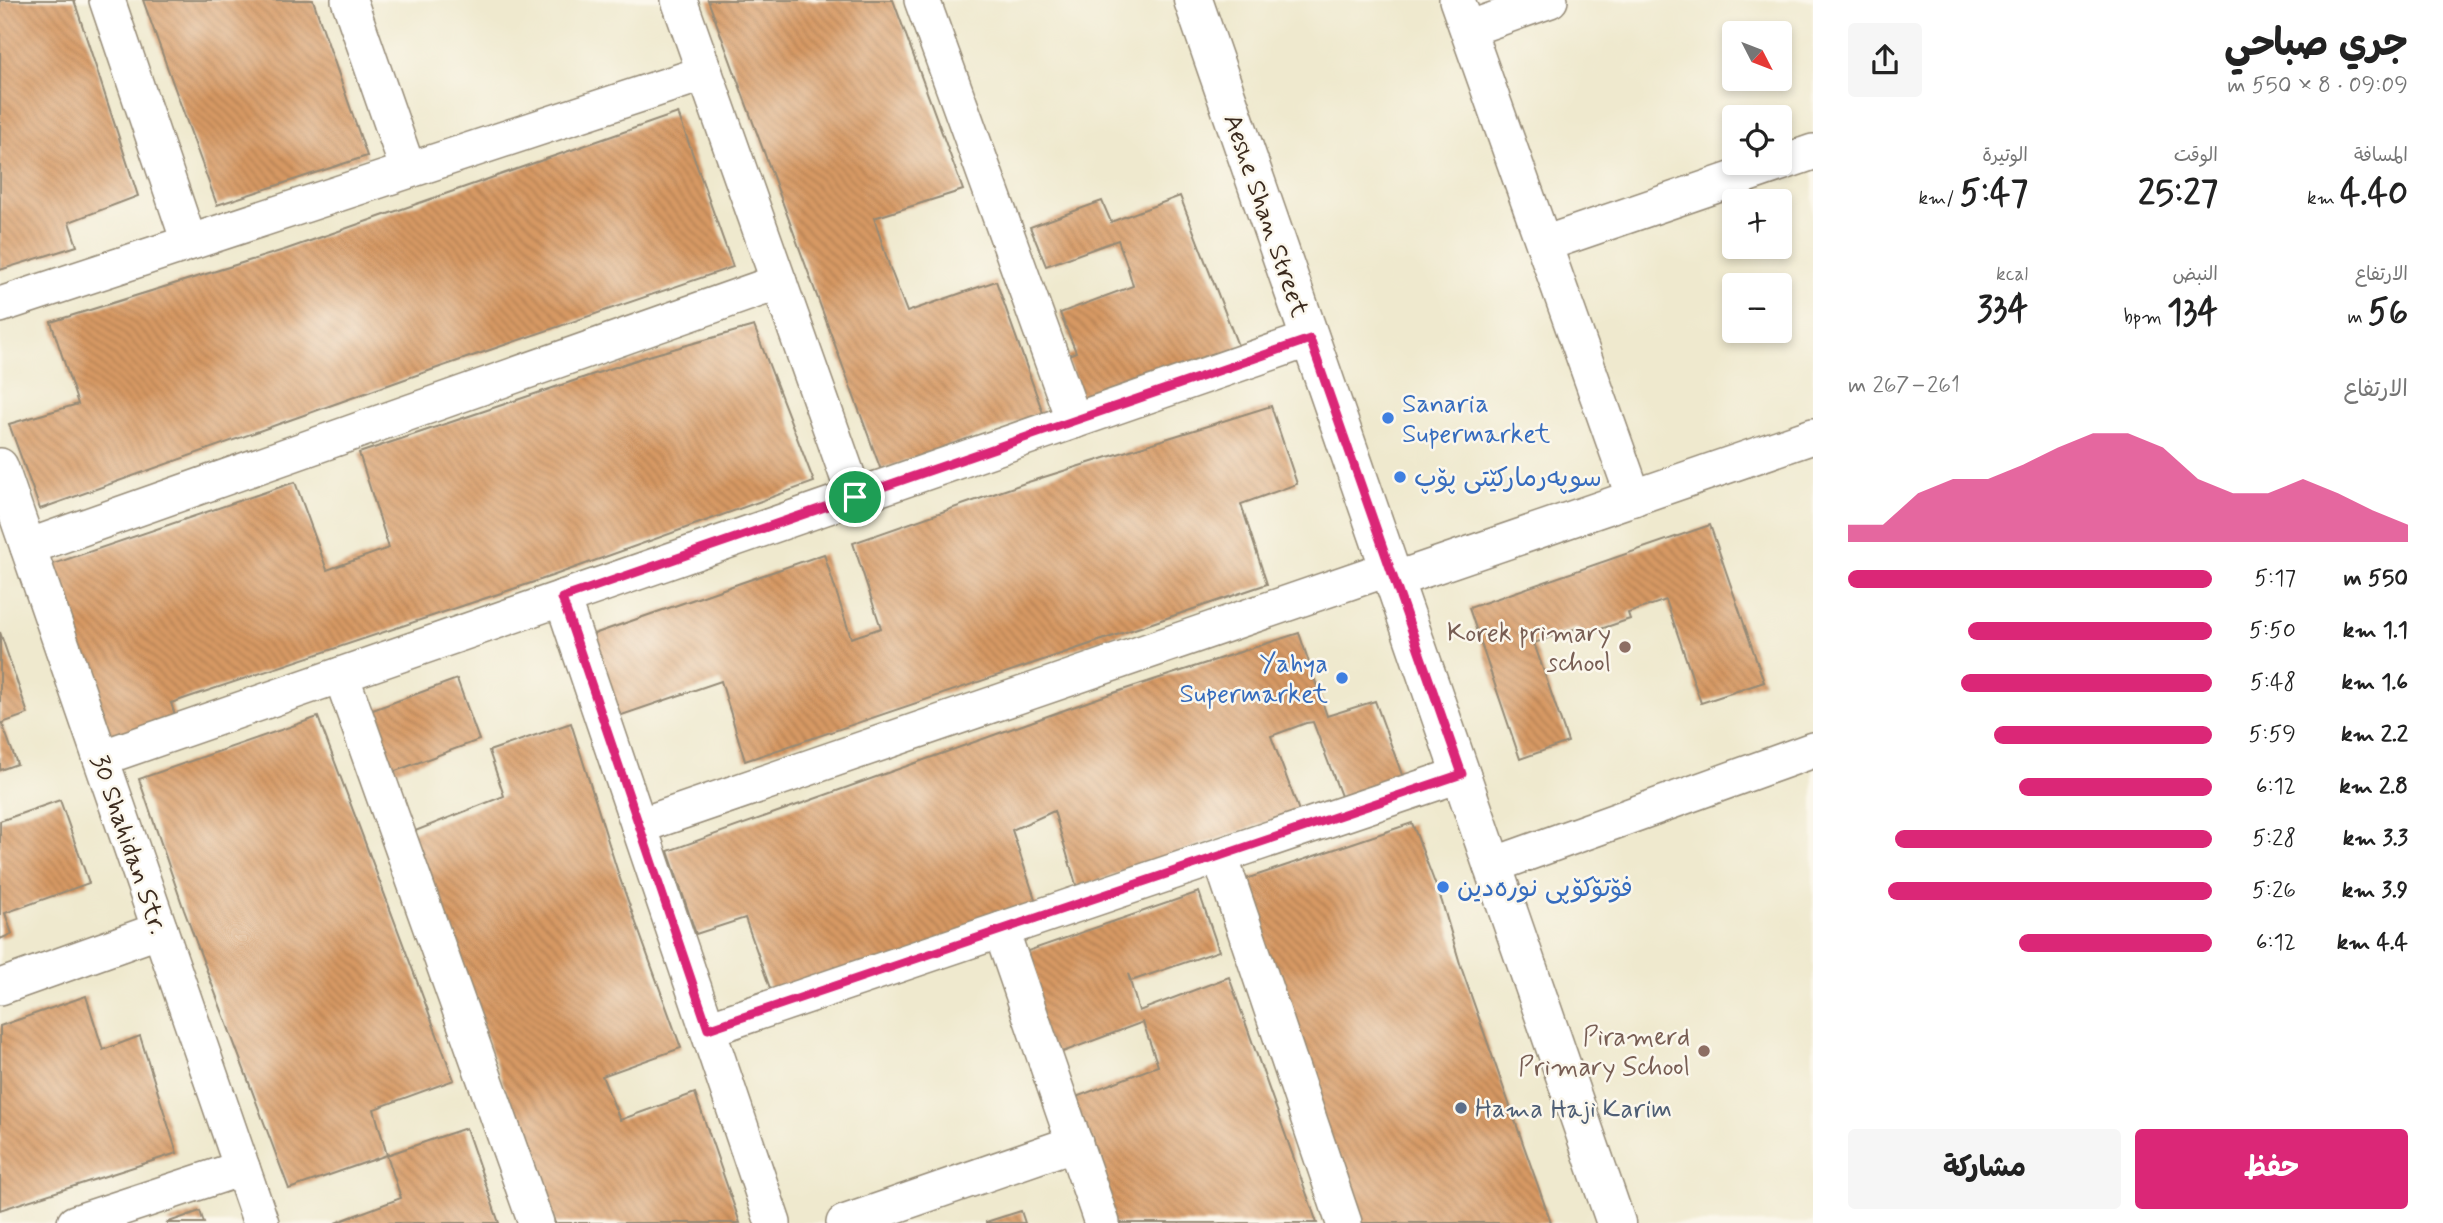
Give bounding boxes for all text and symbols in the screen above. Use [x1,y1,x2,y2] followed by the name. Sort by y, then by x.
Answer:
[2224,20,2408,69] text: جري صباحي
[1722,21,1792,91] north arrow
[1722,21,1792,343] map controls
[1848,23,1922,97] button: share
[2227,71,2408,101] text: 09:09 · 8 × 550 m
[1722,105,1792,175] button: locate
[1214,110,1316,322] street label: Aeshe Shan Street
[1982,143,2028,168] text: الوتيرة
[2174,143,2218,168] text: الوقت
[2354,143,2408,168] text: المسافة
[1960,171,2028,217] text: 5:47
[2138,171,2218,217] text: 25:27
[2340,171,2408,217] text: 4.40
[1919,186,1960,211] text: /km
[2307,186,2340,211] text: km
[1722,189,1792,259] button: +
[1996,262,2028,287] text: kcal
[2173,262,2218,287] text: النبض
[2355,262,2408,287] text: الارتفاع
[1722,273,1792,343] button: −
[1977,287,2028,333] text: 334
[2167,290,2218,336] text: 134
[2368,290,2408,336] text: 56
[2124,305,2167,330] text: bpm
[2347,305,2368,330] text: m
[1848,371,1960,401] text: 261–267 m
[2344,375,2408,405] text: الارتفاع
[1402,388,1550,452] place label: Sanaria Supermarket
[1380,410,1396,426] marker: Sanaria Supermarket
[1414,462,1602,496] place label: سوپەرمارکێتی پۆپ
[825,467,885,527] pin
[1392,469,1408,485] marker: سوپەرمارکێتی پۆپ
[836,478,874,516] icon: arrive
[2254,564,2296,594] text: 5:17
[2344,564,2408,594] text: 550 m
[2249,616,2296,646] text: 5:50
[2343,616,2408,646] text: 1.1 km
[1447,617,1611,681] place label: Korek primary school
[1617,639,1633,655] marker: Korek primary school
[1180,648,1328,712] place label: Yahya Supermarket
[2250,668,2296,698] text: 5:48
[2341,668,2408,698] text: 1.6 km
[1334,670,1350,686] marker: Yahya Supermarket
[2249,720,2296,750] text: 5:59
[2341,720,2408,750] text: 2.2 km
[81,750,175,939] street label: 30 Shahidan Str.
[2256,772,2296,802] text: 6:12
[2339,772,2408,802] text: 2.8 km
[2252,824,2296,854] text: 5:28
[2343,824,2408,854] text: 3.3 km
[1457,872,1633,906] place label: فۆتۆکۆپی نورەدین
[2252,876,2296,906] text: 5:26
[2342,876,2408,906] text: 3.9 km
[1435,879,1451,895] marker: فۆتۆکۆپی نورەدین
[2256,928,2296,958] text: 6:12
[2337,928,2408,958] text: 4.4 km
[1518,1021,1690,1085] place label: Piramerd Primary School
[1696,1043,1712,1059] marker: Piramerd Primary School
[1475,1093,1672,1127] place label: Hama Haji Karim
[1453,1100,1469,1116] marker: Hama Haji Karim
[1848,1129,2121,1209] button: مشاركة
[2135,1129,2408,1209] button: حفظ

